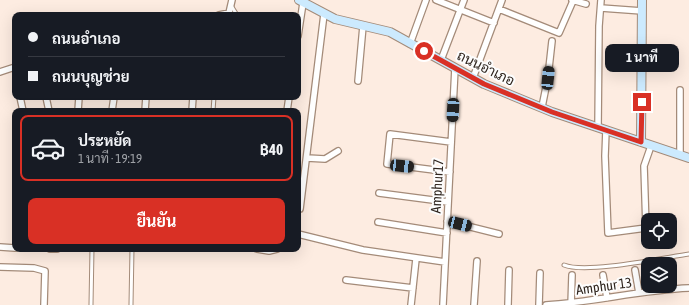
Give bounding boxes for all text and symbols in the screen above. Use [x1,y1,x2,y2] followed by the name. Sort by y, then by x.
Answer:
[52,30,121,47] text: ถนนอำเภอ
[415,42,433,60] route start
[605,44,679,72] callout: 1 นาที
[455,47,517,89] street label: ถนนอำเภอ
[626,50,658,65] text: 1 นาที
[541,65,555,91] car
[52,68,130,85] text: ถนนบุญช่วย
[633,93,651,111] route end
[446,98,460,122] car
[30,130,66,166] icon: car
[78,132,131,149] text: ประหยัด
[260,141,283,158] text: ฿40
[78,151,142,166] text: 1 นาที · 19:19
[428,158,446,214] street label: Amphur17
[389,159,415,173] car
[28,198,285,244] button: ยืนยัน
[641,213,677,293] map controls
[641,213,677,249] button: locate
[447,215,473,233] car
[641,257,677,293] button: layers
[575,274,633,298] street label: Amphur 13

